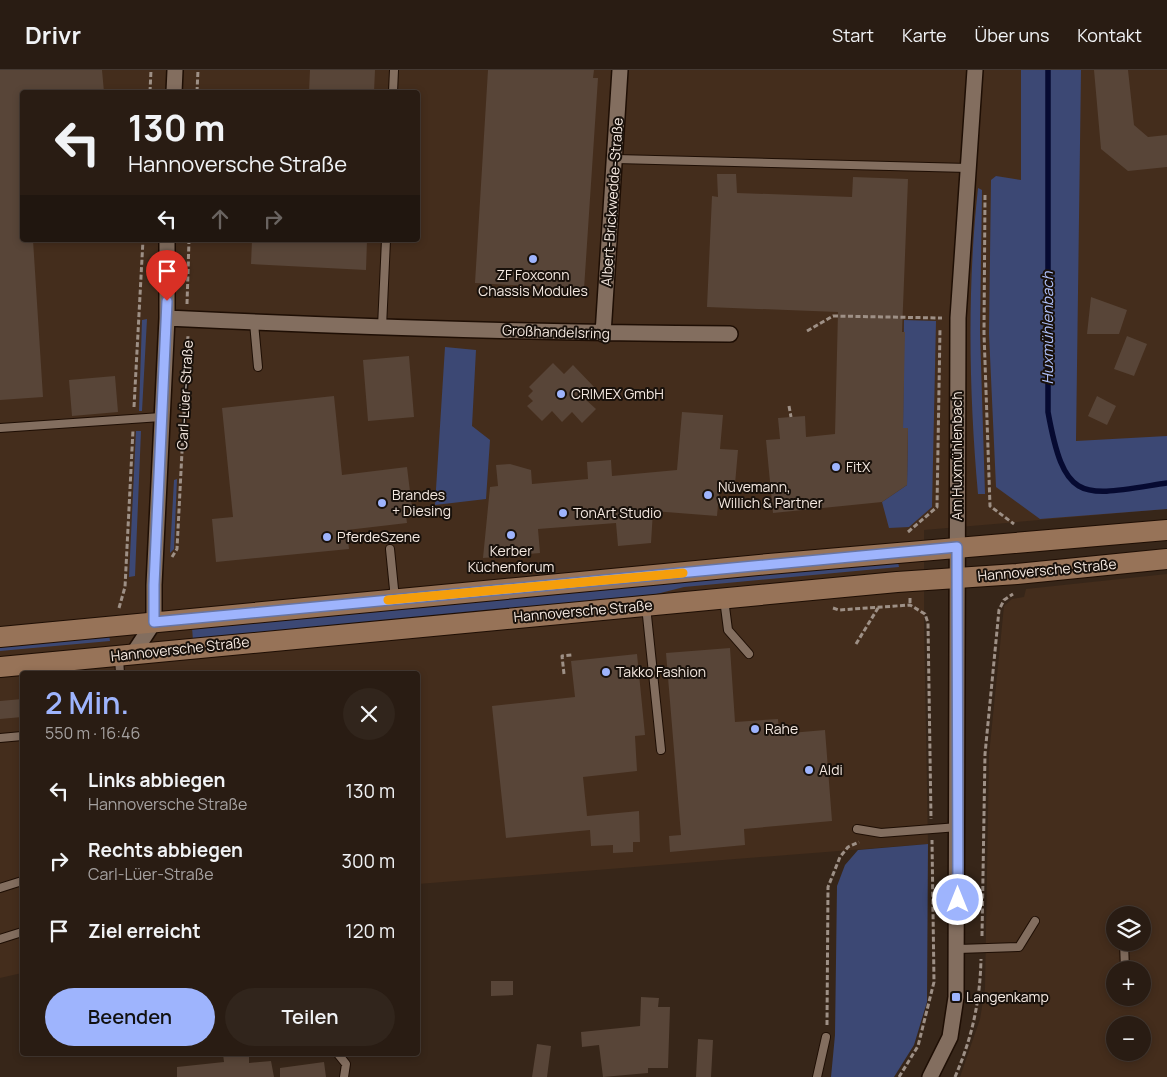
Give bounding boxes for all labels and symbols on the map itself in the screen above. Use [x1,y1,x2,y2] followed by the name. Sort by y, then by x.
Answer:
[596,117,627,287] street label: Albert-Brickwedde-Straße
[146,250,188,301] pin
[527,253,539,265] marker: ZF Foxconn Chassis Modules
[478,265,588,300] place label: ZF Foxconn Chassis Modules
[1037,270,1058,385] water label: Huxmühlenbach
[502,320,610,343] street label: Großhandelsring
[172,340,197,450] street label: Carl-Lüer-Straße
[571,384,664,403] place label: CRIMEX GmbH
[555,388,567,400] marker: CRIMEX GmbH
[947,391,966,521] street label: Am Huxmühlenbach
[846,457,871,476] place label: FitX
[830,461,842,473] marker: FitX
[718,477,823,512] place label: Nüvemann, Willich & Partner
[392,485,451,520] place label: Brandes + Diesing
[702,489,714,501] marker: Nüvemann, Willich & Partner
[376,497,388,509] marker: Brandes + Diesing
[573,503,662,522] place label: TonArt Studio
[557,507,569,519] marker: TonArt Studio
[337,527,420,546] place label: PferdeSzene
[505,529,517,541] marker: Kerber Küchenforum
[321,531,333,543] marker: PferdeSzene
[468,541,554,576] place label: Kerber Küchenforum
[977,554,1117,585] street label: Hannoversche Straße
[513,595,653,626] street label: Hannoversche Straße
[110,632,250,665] street label: Hannoversche Straße
[616,662,706,681] place label: Takko Fashion
[600,666,612,678] marker: Takko Fashion
[765,719,798,738] place label: Rahe
[749,723,761,735] marker: Rahe
[819,760,843,779] place label: Aldi
[803,764,815,776] marker: Aldi
[931,873,983,925] position arrow
[966,987,1049,1006] place label: Langenkamp
[950,991,962,1003] marker: Langenkamp

